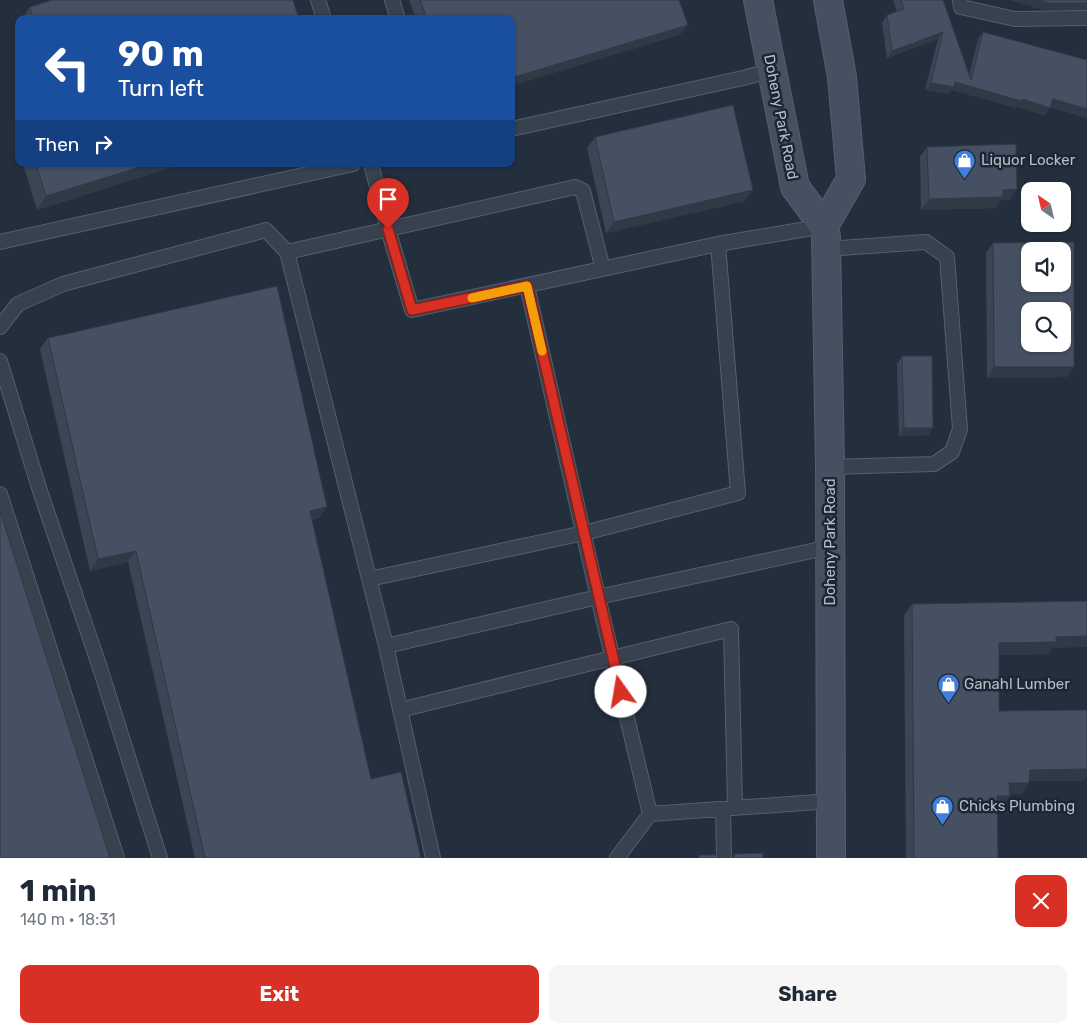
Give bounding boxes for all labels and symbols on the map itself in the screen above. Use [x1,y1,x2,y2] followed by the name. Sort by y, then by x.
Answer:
[760,53,802,181] street label: Doheny Park Road
[953,148,977,179] shop icon: Liquor Locker
[981,151,1076,169] place label: Liquor Locker
[367,178,409,229] pin
[1021,182,1071,232] north arrow
[821,478,839,606] street label: Doheny Park Road
[594,665,646,717] position arrow
[936,672,960,703] shop icon: Ganahl Lumber
[964,675,1070,693] place label: Ganahl Lumber
[931,794,955,825] shop icon: Chicks Plumbing
[959,797,1075,815] place label: Chicks Plumbing

